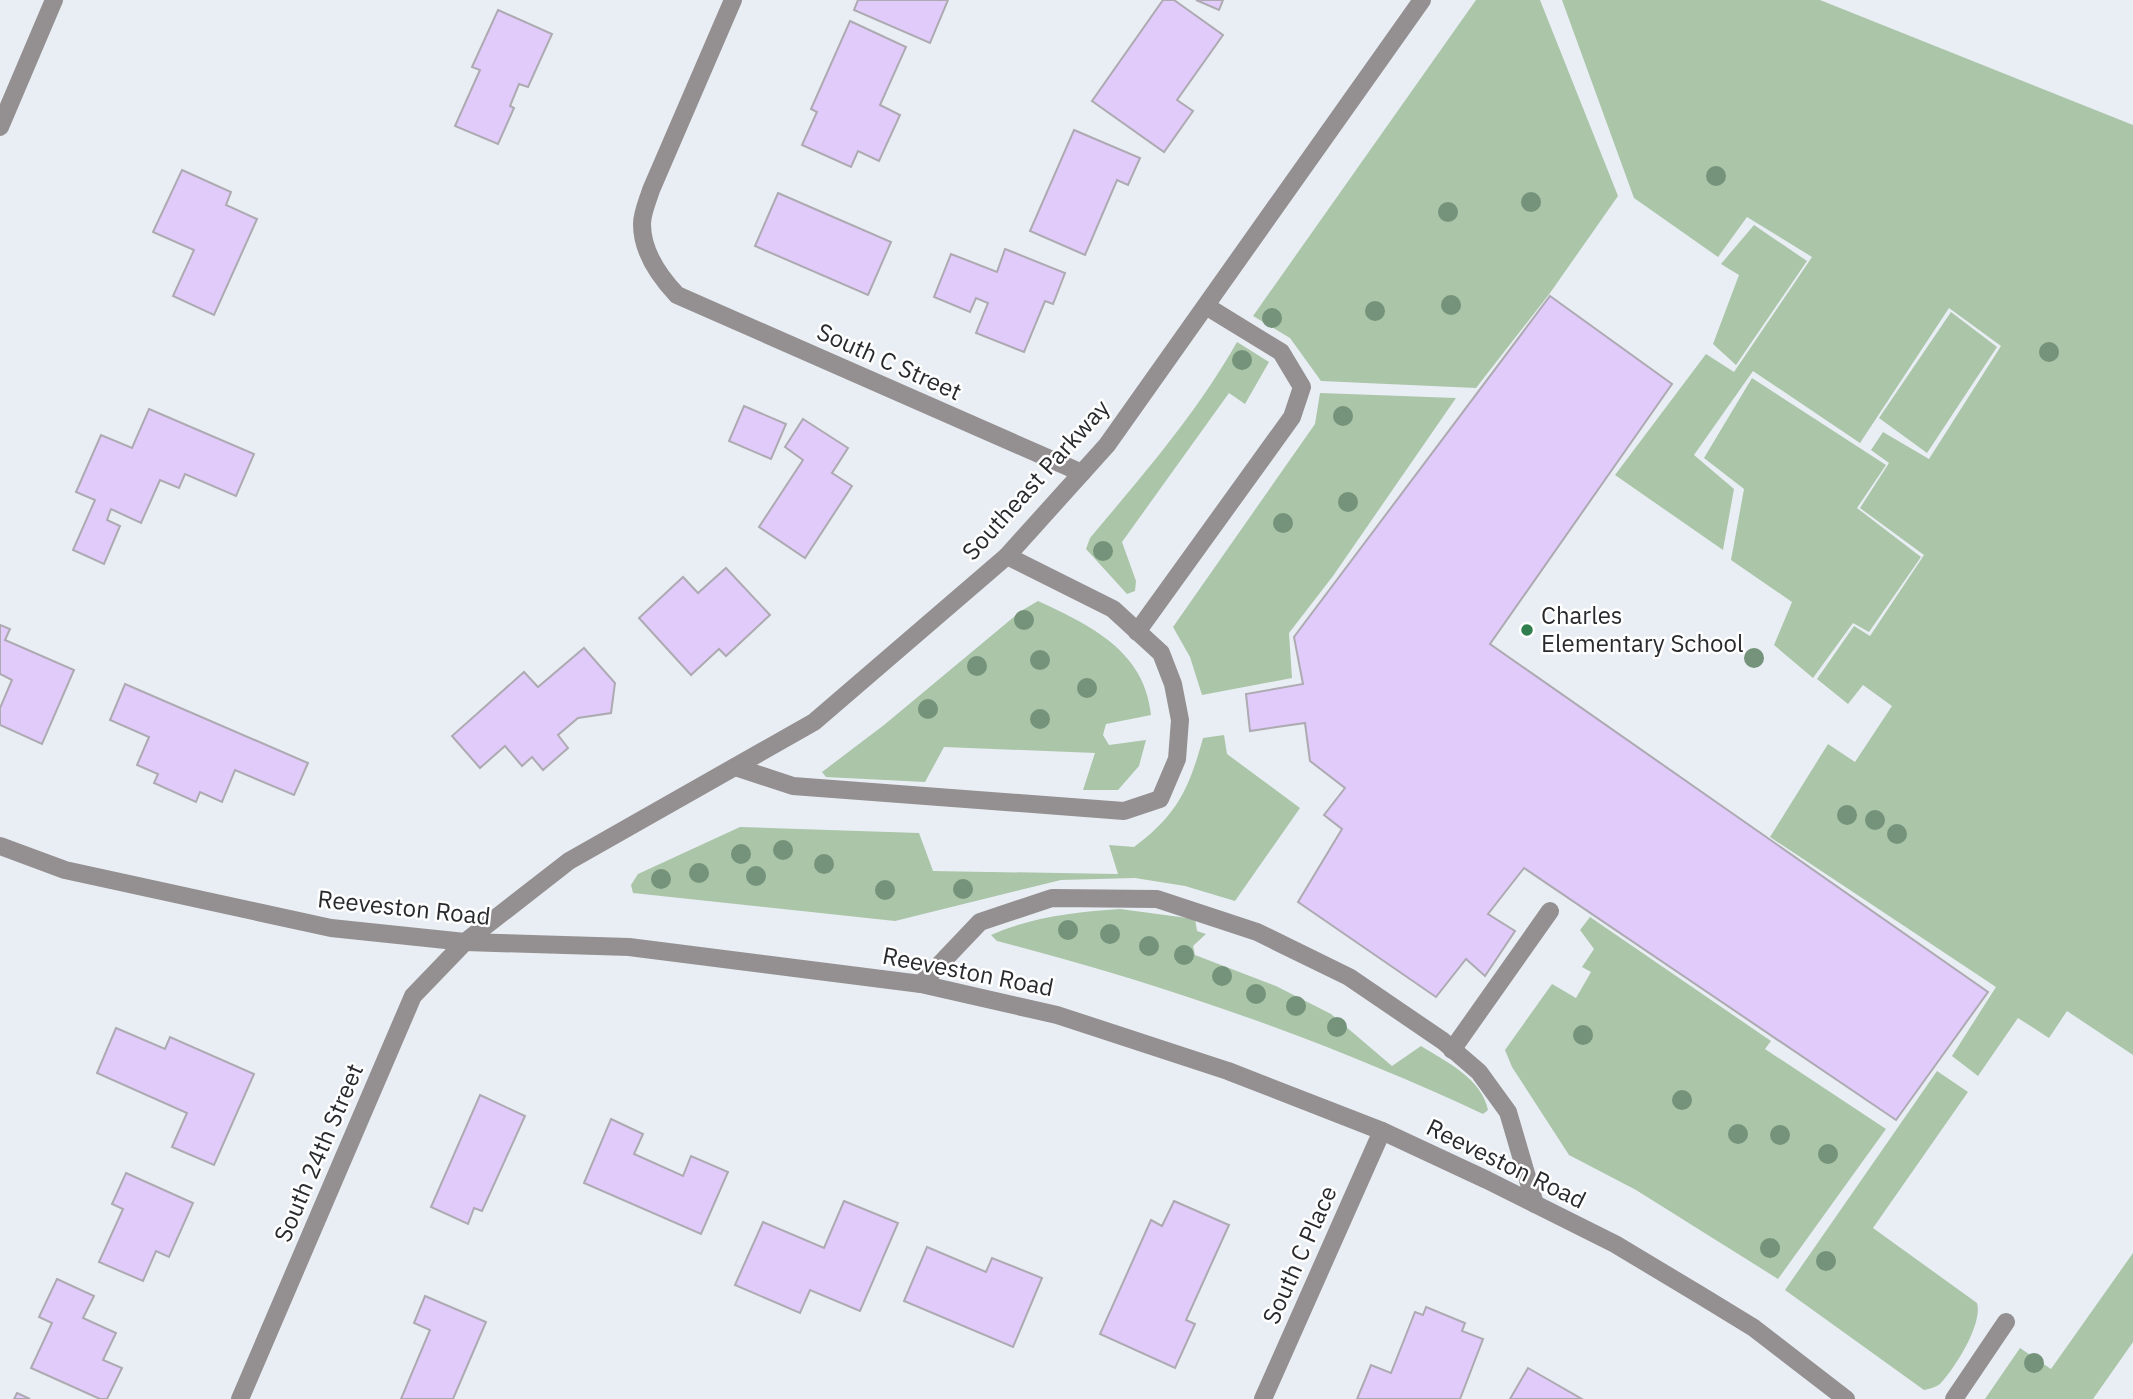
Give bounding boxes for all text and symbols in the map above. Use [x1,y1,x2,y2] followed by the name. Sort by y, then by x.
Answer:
[812,315,967,407] street label: South C Street
[954,392,1116,567] street label: Southeast Parkway
[1541,599,1743,659] place label: Charles Elementary School
[1519,622,1535,638] marker: Charles Elementary School
[316,882,492,932] street label: Reeveston Road
[880,939,1057,1003] street label: Reeveston Road
[266,1058,370,1247] street label: South 24th Street
[1421,1111,1592,1216] street label: Reeveston Road
[1254,1180,1344,1329] street label: South C Place

